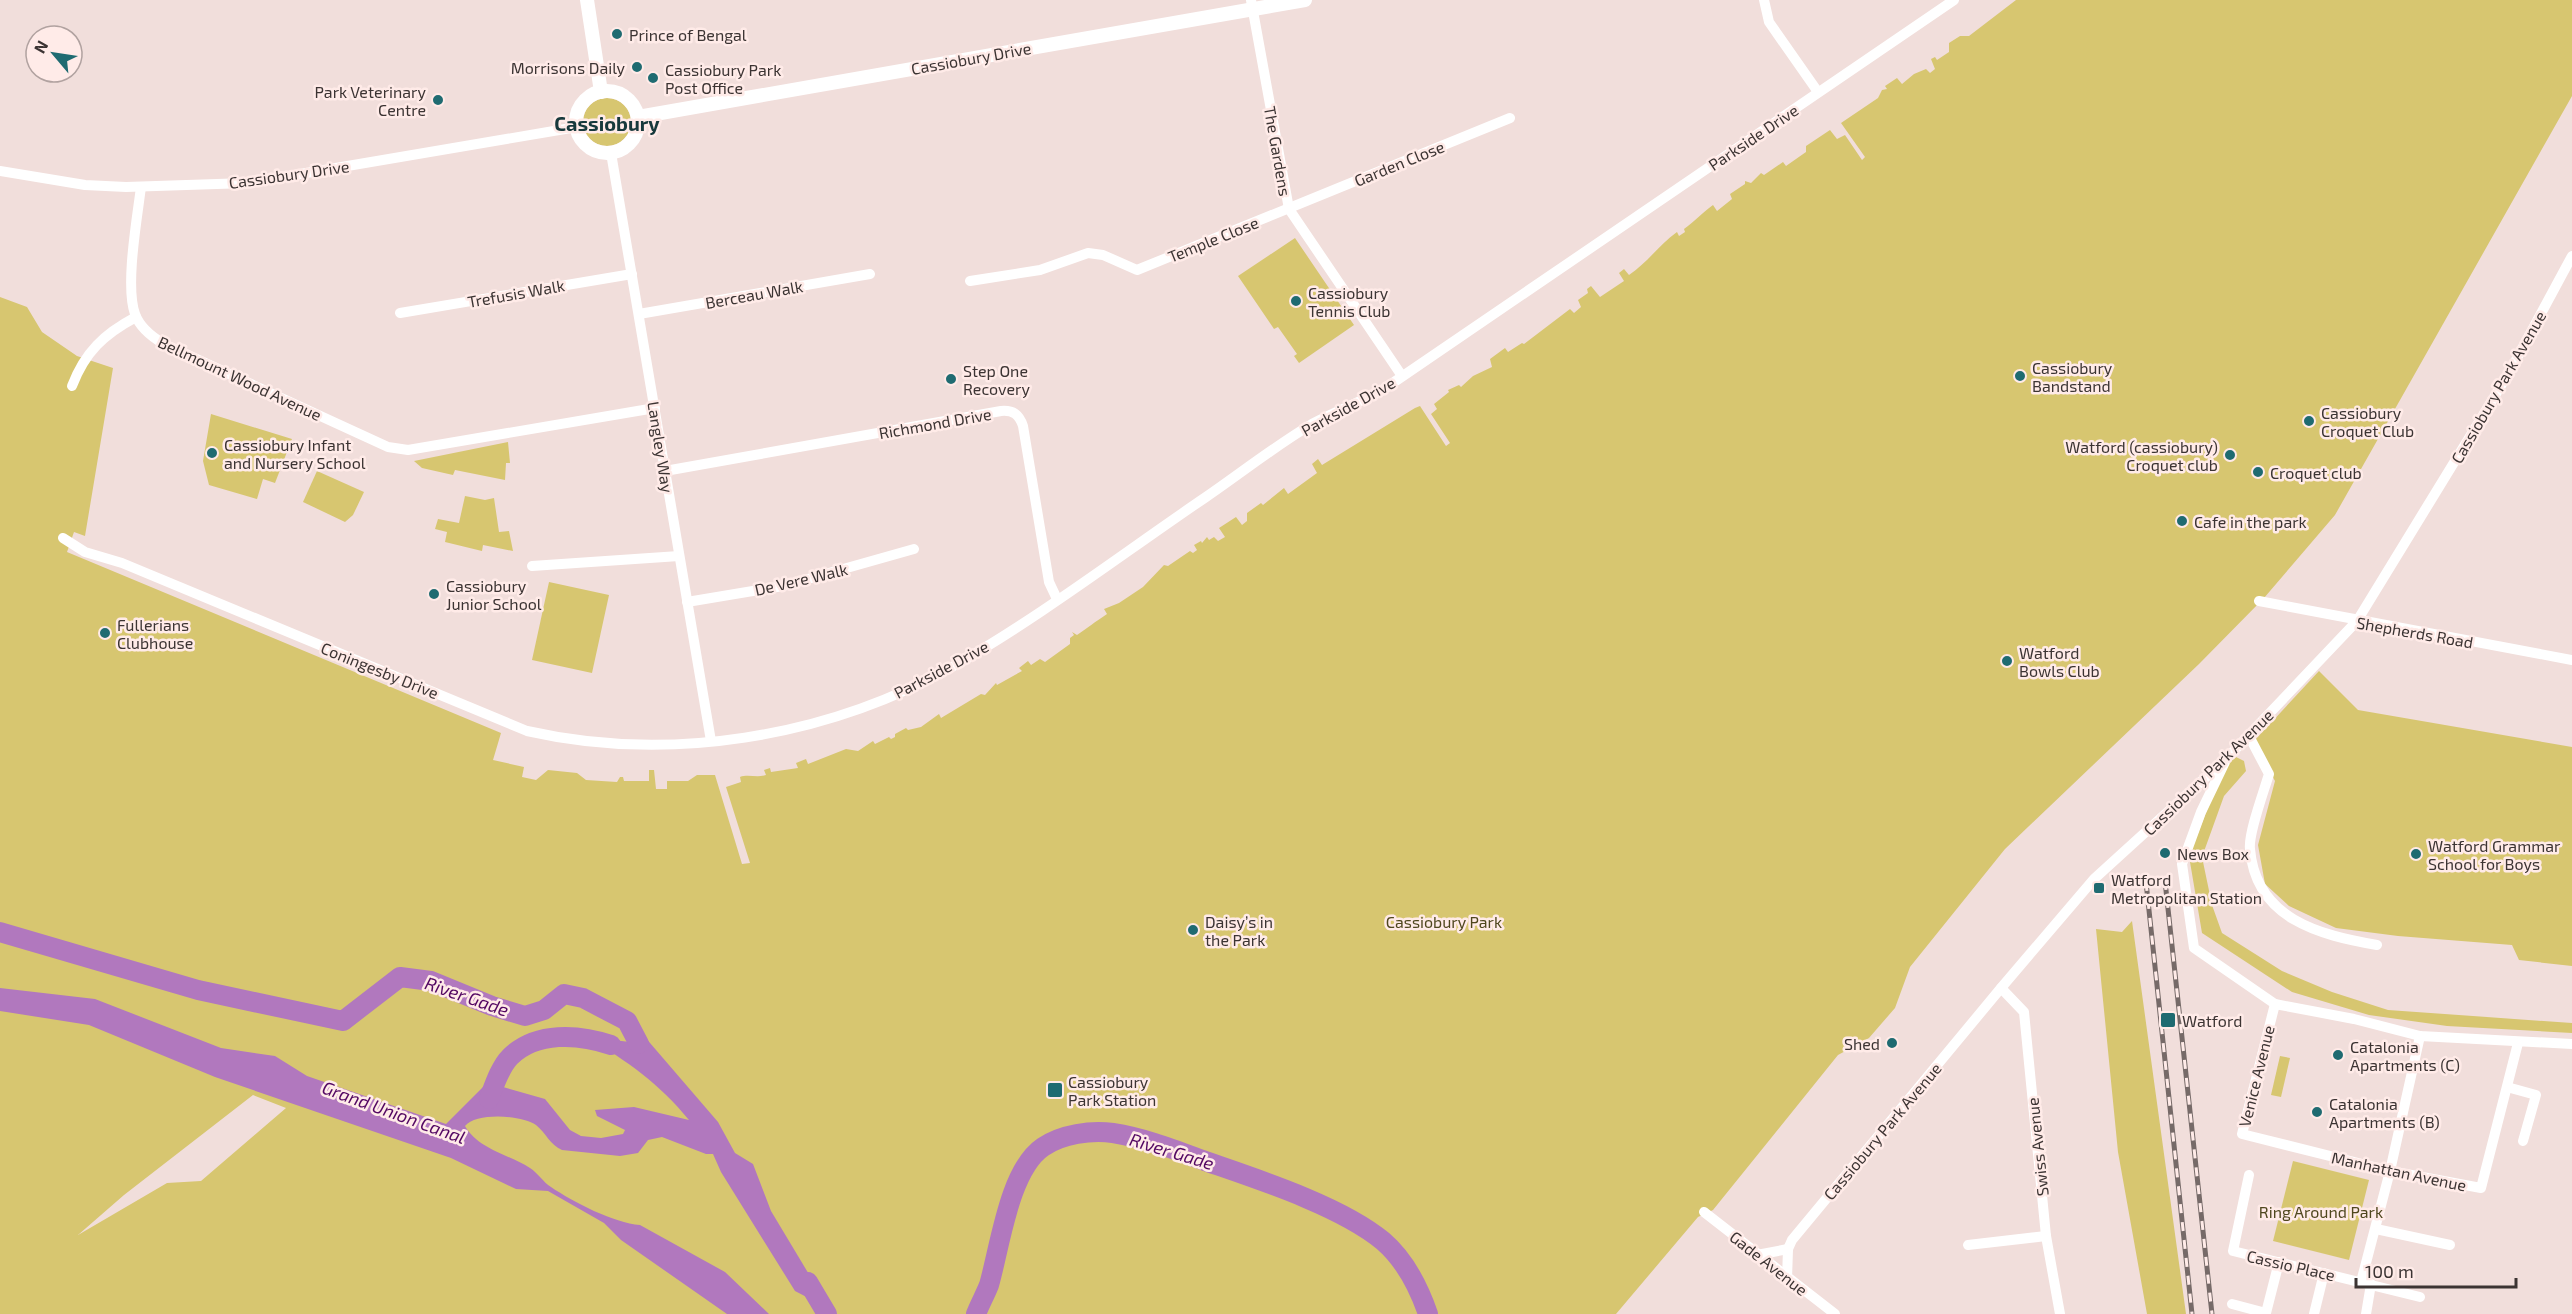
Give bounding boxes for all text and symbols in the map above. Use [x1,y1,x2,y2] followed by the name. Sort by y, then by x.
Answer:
[24,24,84,84] north arrow
[629,25,747,44] place label: Prince of Bengal
[610,27,624,41] marker: Prince of Bengal
[29,37,52,56] text: N
[910,38,1032,78] street label: Cassiobury Drive
[511,58,626,77] place label: Morrisons Daily
[630,60,644,74] marker: Morrisons Daily
[665,60,781,97] place label: Cassiobury Park Post Office
[646,71,660,85] marker: Cassiobury Park Post Office
[314,82,427,119] place label: Park Veterinary Centre
[431,93,445,107] marker: Park Veterinary Centre
[1705,100,1801,174] street label: Parkside Drive
[1261,105,1295,197] street label: The Gardens
[554,111,660,136] district label: Cassiobury
[1351,136,1447,190] street label: Garden Close
[227,156,351,192] street label: Cassiobury Drive
[1165,212,1261,266] street label: Temple Close
[466,275,566,311] street label: Trefusis Walk
[704,276,804,312] street label: Berceau Walk
[1308,283,1390,320] place label: Cassiobury Tennis Club
[1289,294,1303,308] marker: Cassiobury Tennis Club
[2447,307,2549,467] street label: Cassiobury Park Avenue
[155,332,325,424] street label: Bellmount Wood Avenue
[2032,358,2113,395] place label: Cassiobury Bandstand
[963,361,1030,398] place label: Step One Recovery
[2013,369,2027,383] marker: Cassiobury Bandstand
[944,372,958,386] marker: Step One Recovery
[1298,372,1398,440] street label: Parkside Drive
[644,400,678,495] street label: Langley Way
[2321,403,2414,440] place label: Cassiobury Croquet Club
[877,404,993,442] street label: Richmond Drive
[2302,414,2316,428] marker: Cassiobury Croquet Club
[224,435,366,472] place label: Cassiobury Infant and Nursery School
[2065,437,2218,474] place label: Watford (cassiobury) Croquet club
[205,446,219,460] marker: Cassiobury Infant and Nursery School
[2223,448,2237,462] marker: Watford (cassiobury) Croquet club
[2270,463,2362,482] place label: Croquet club
[2251,465,2265,479] marker: Croquet club
[2194,512,2307,531] place label: Cafe in the park
[2175,514,2189,528] marker: Cafe in the park
[753,559,849,599] street label: De Vere Walk
[446,576,542,613] place label: Cassiobury Junior School
[427,587,441,601] marker: Cassiobury Junior School
[2355,612,2475,652] street label: Shepherds Road
[117,615,193,652] place label: Fullerians Clubhouse
[98,626,112,640] marker: Fullerians Clubhouse
[891,636,991,702] street label: Parkside Drive
[318,638,442,702] street label: Coningesby Drive
[2019,643,2100,680] place label: Watford Bowls Club
[2000,654,2014,668] marker: Watford Bowls Club
[2139,705,2277,839] street label: Cassiobury Park Avenue
[2428,836,2561,873] place label: Watford Grammar School for Boys
[2177,844,2250,863] place label: News Box
[2158,846,2172,860] marker: News Box
[2409,847,2423,861] marker: Watford Grammar School for Boys
[2111,870,2262,907] place label: Watford Metropolitan Station
[2092,881,2106,895] marker: Watford Metropolitan Station
[1205,912,1273,949] place label: Daisy’s in the Park
[1386,912,1502,931] park label: Cassiobury Park
[1186,923,1200,937] marker: Daisy’s in the Park
[422,971,512,1021] water label: River Gade
[2159,1011,2177,1029] marker: Watford
[2182,1011,2242,1030] place label: Watford
[2234,1023,2278,1129] street label: Venice Avenue
[1844,1034,1880,1053] place label: Shed
[1885,1036,1899,1050] marker: Shed
[2350,1037,2460,1074] place label: Catalonia Apartments (C)
[2331,1048,2345,1062] marker: Catalonia Apartments (C)
[1819,1059,1945,1203] street label: Cassiobury Park Avenue
[1068,1072,1156,1109] place label: Cassiobury Park Station
[319,1076,469,1148] water label: Grand Union Canal
[1046,1081,1064,1099] marker: Cassiobury Park Station
[2329,1094,2440,1131] place label: Catalonia Apartments (B)
[2022,1097,2052,1197] street label: Swiss Avenue
[2310,1105,2324,1119] marker: Catalonia Apartments (B)
[1127,1128,1217,1174] water label: River Gade
[2330,1147,2468,1195] street label: Manhattan Avenue
[2259,1202,2383,1221] park label: Ring Around Park
[1726,1227,1812,1299] street label: Gade Avenue
[2245,1246,2337,1284] street label: Cassio Place
[2356,1251,2516,1289] scale bar
[2365,1260,2414,1282] text: 100 m

